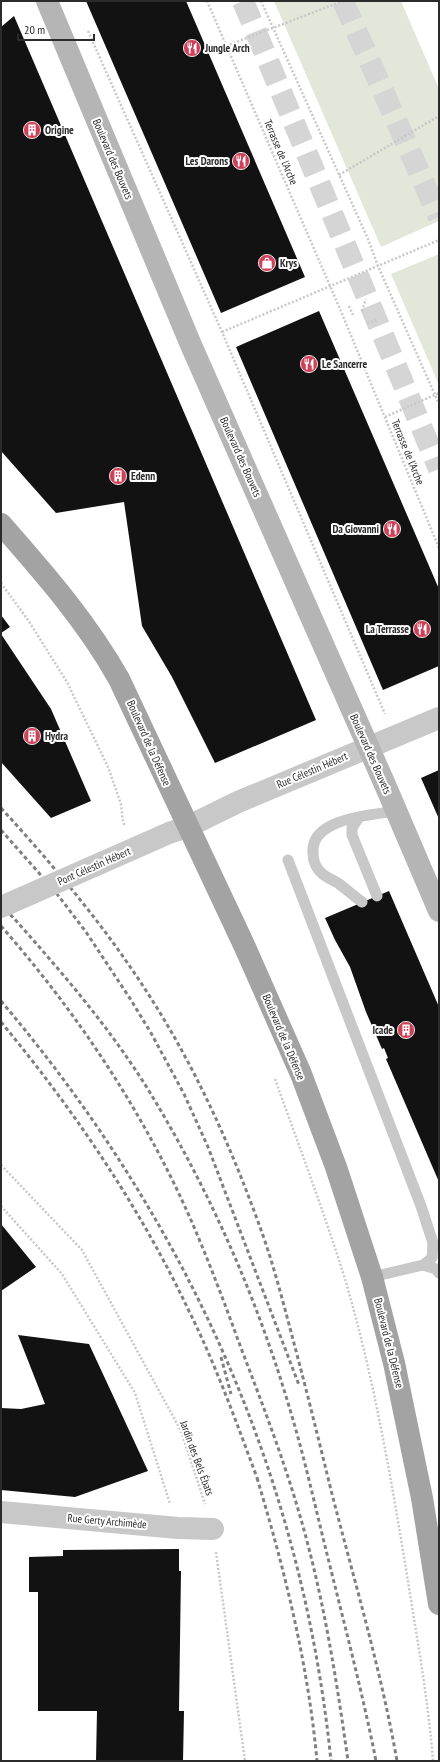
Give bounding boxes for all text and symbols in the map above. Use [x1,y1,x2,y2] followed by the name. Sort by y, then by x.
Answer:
[18,16,94,42] scale bar
[24,22,45,37] text: 20 m
[182,38,202,58] restaurant icon: Jungle Arch
[204,41,250,55] place label: Jungle Arch
[90,117,136,202] street label: Boulevard des Bouvets
[261,117,301,187] street label: Terrasse de l'Arche
[22,120,42,140] building icon: Origine
[45,123,74,137] place label: Origine
[231,151,251,171] restaurant icon: Les Darons
[185,154,228,168] place label: Les Darons
[257,253,277,273] shop icon: Krys
[280,256,297,270] place label: Krys
[299,354,319,374] restaurant icon: Le Sancerre
[322,357,368,371] place label: Le Sancerre
[217,415,265,499] street label: Boulevard des Bouvets
[388,417,428,487] street label: Terrasse de l'Arche
[108,466,128,486] building icon: Edenn
[131,469,155,483] place label: Edenn
[382,519,402,539] restaurant icon: Da Giovanni
[332,522,380,536] place label: Da Giovanni
[412,619,432,639] restaurant icon: La Terrasse
[366,622,409,636] place label: La Terrasse
[124,698,174,788] street label: Boulevard de la Défense
[347,712,395,796] street label: Boulevard des Bouvets
[22,726,42,746] building icon: Hydra
[45,729,68,743] place label: Hydra
[274,749,350,791] street label: Rue Célestin Hébert
[55,844,133,888] street label: Pont Célestin Hébert
[260,992,309,1083] street label: Boulevard de la Défense
[396,1020,416,1040] building icon: Icade
[372,1023,393,1037] place label: Icade
[371,1297,407,1390] street label: Boulevard de la Défense
[177,1418,217,1498] street label: Jardin des Bels Ébats
[67,1511,148,1531] street label: Rue Gerty Archimède

